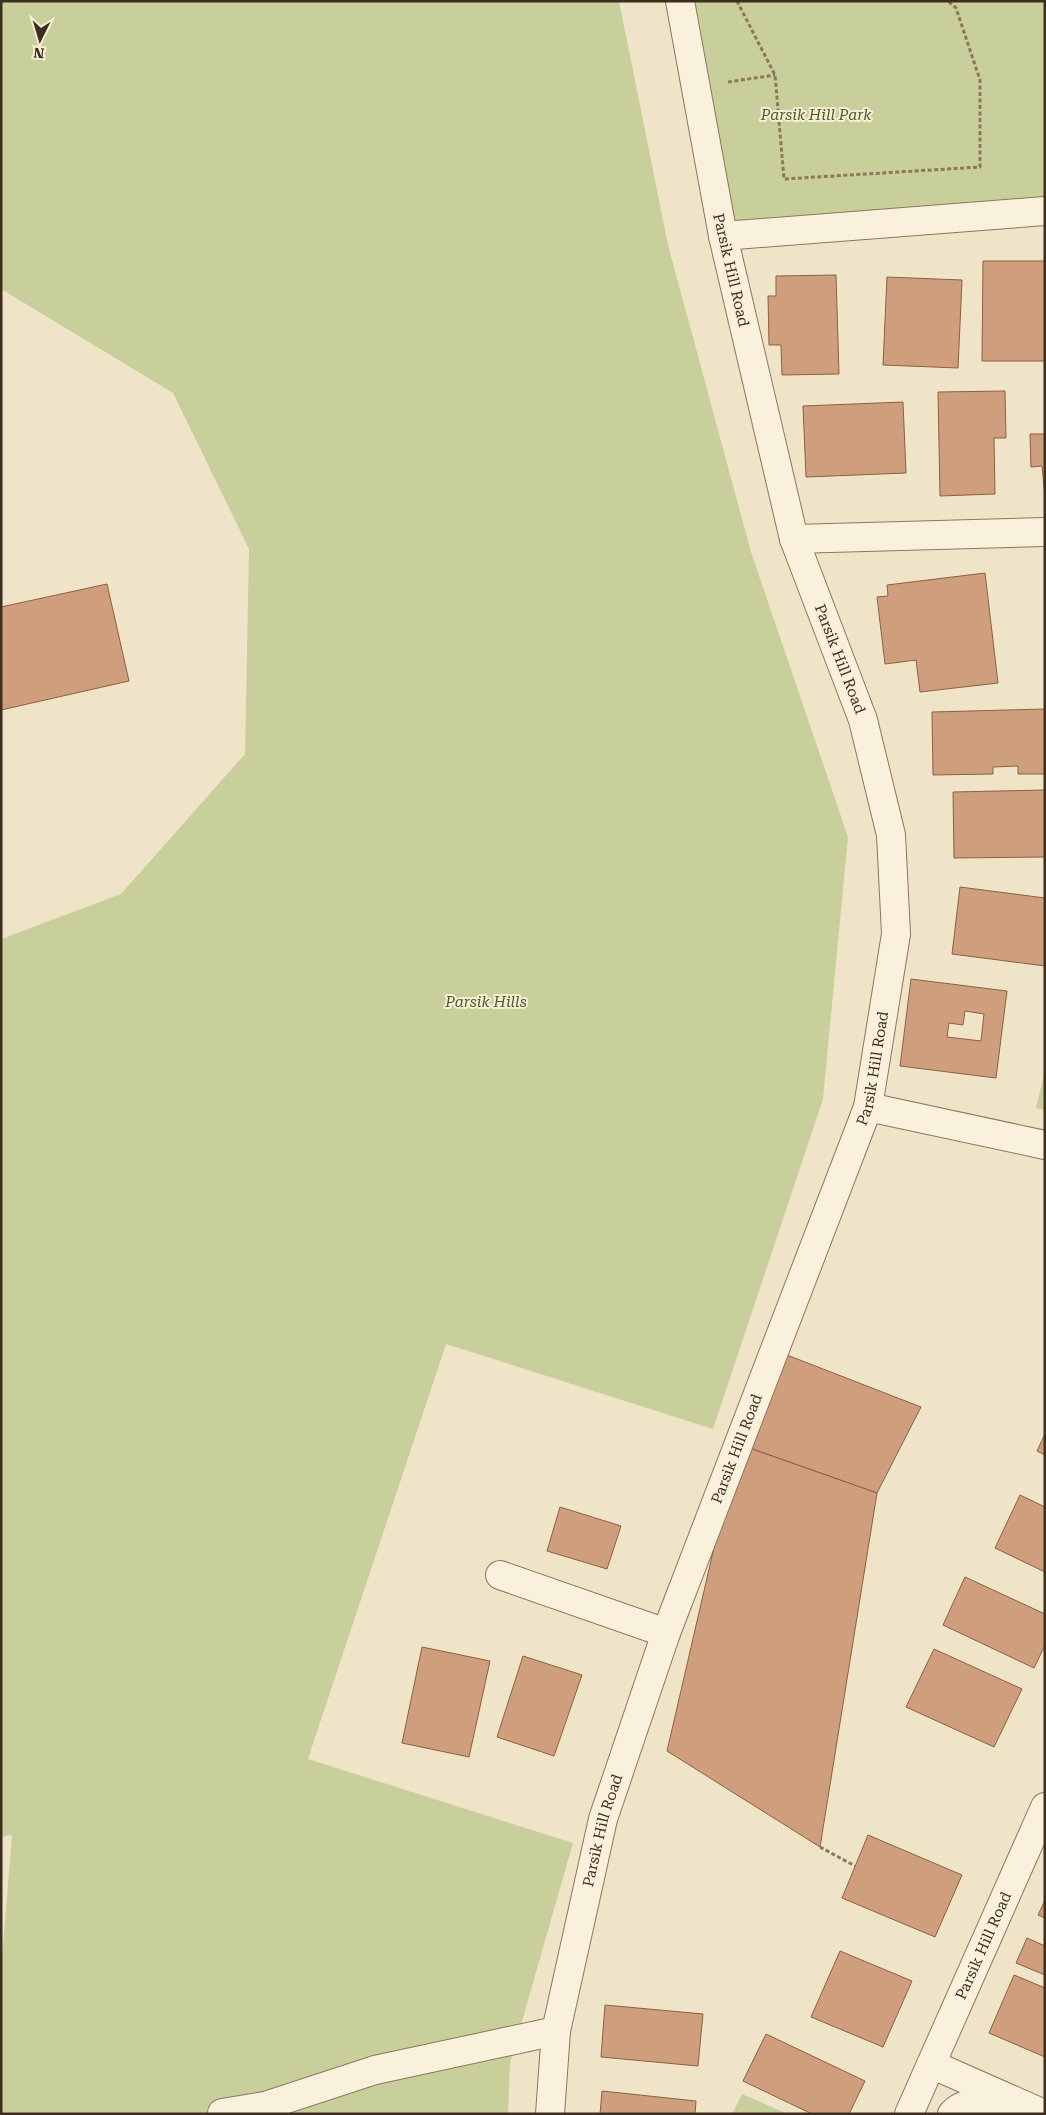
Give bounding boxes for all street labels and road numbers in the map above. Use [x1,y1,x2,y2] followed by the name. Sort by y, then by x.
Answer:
[709,211,753,329] street label: Parsik Hill Road
[811,602,869,717] street label: Parsik Hill Road
[853,1010,892,1128] street label: Parsik Hill Road
[708,1391,766,1506] street label: Parsik Hill Road
[579,1772,627,1889] street label: Parsik Hill Road
[952,1889,1015,2002] street label: Parsik Hill Road

